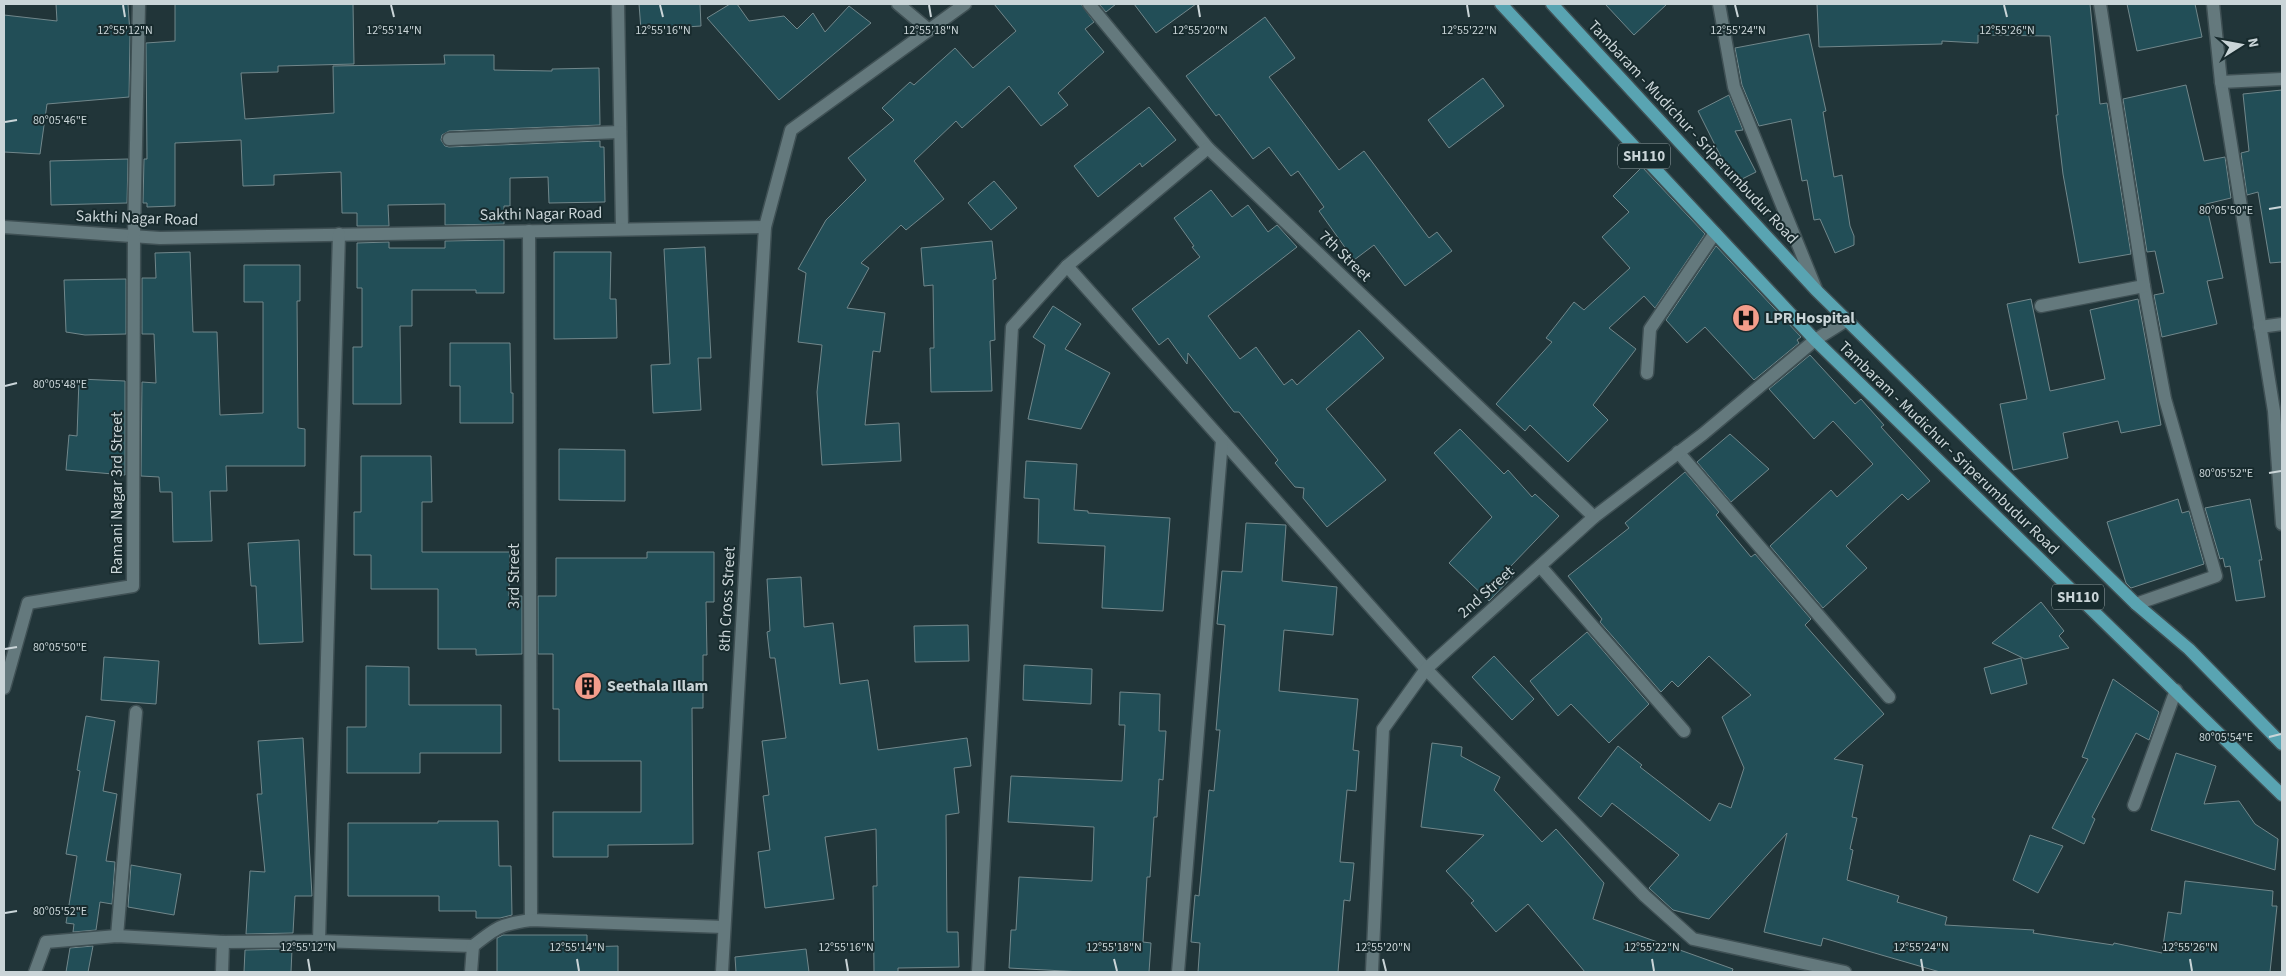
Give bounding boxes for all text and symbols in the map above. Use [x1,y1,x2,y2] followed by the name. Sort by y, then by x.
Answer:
[1583,15,1803,249] street label: Tambaram - Mudichur - Sriperumbudur Road
[2216,20,2266,70] north arrow
[97,22,153,39] text: 12°55'12"N
[366,22,422,39] text: 12°55'14"N
[635,22,691,39] text: 12°55'16"N
[903,22,959,39] text: 12°55'18"N
[1172,22,1228,39] text: 12°55'20"N
[1441,22,1497,39] text: 12°55'22"N
[1710,22,1766,39] text: 12°55'24"N
[1979,22,2035,39] text: 12°55'26"N
[2242,36,2263,49] text: N
[33,112,87,129] text: 80°05'46"E
[1618,144,1670,168] road number: SH110
[479,202,603,226] street label: Sakthi Nagar Road
[2199,202,2253,219] text: 80°05'50"E
[75,205,199,231] street label: Sakthi Nagar Road
[1314,225,1377,287] street label: 7th Street
[1731,303,1761,333] hospital icon: LPR Hospital
[1765,307,1855,329] place label: LPR Hospital
[1834,336,2064,560] street label: Tambaram - Mudichur - Sriperumbudur Road
[33,376,87,393] text: 80°05'48"E
[106,411,128,574] street label: Ramani Nagar 3rd Street
[2199,465,2253,482] text: 80°05'52"E
[503,543,525,609] street label: 3rd Street
[713,545,741,652] street label: 8th Cross Street
[1453,560,1519,623] street label: 2nd Street
[2052,584,2104,610] road number: SH110
[33,639,87,656] text: 80°05'50"E
[573,671,603,701] building icon: Seethala Illam
[607,675,708,697] place label: Seethala Illam
[2199,729,2253,746] text: 80°05'54"E
[33,903,87,920] text: 80°05'52"E
[280,939,336,956] text: 12°55'12"N
[549,939,605,956] text: 12°55'14"N
[818,939,874,956] text: 12°55'16"N
[1086,939,1142,956] text: 12°55'18"N
[1355,939,1411,956] text: 12°55'20"N
[1624,939,1680,956] text: 12°55'22"N
[1893,939,1949,956] text: 12°55'24"N
[2162,939,2218,956] text: 12°55'26"N

